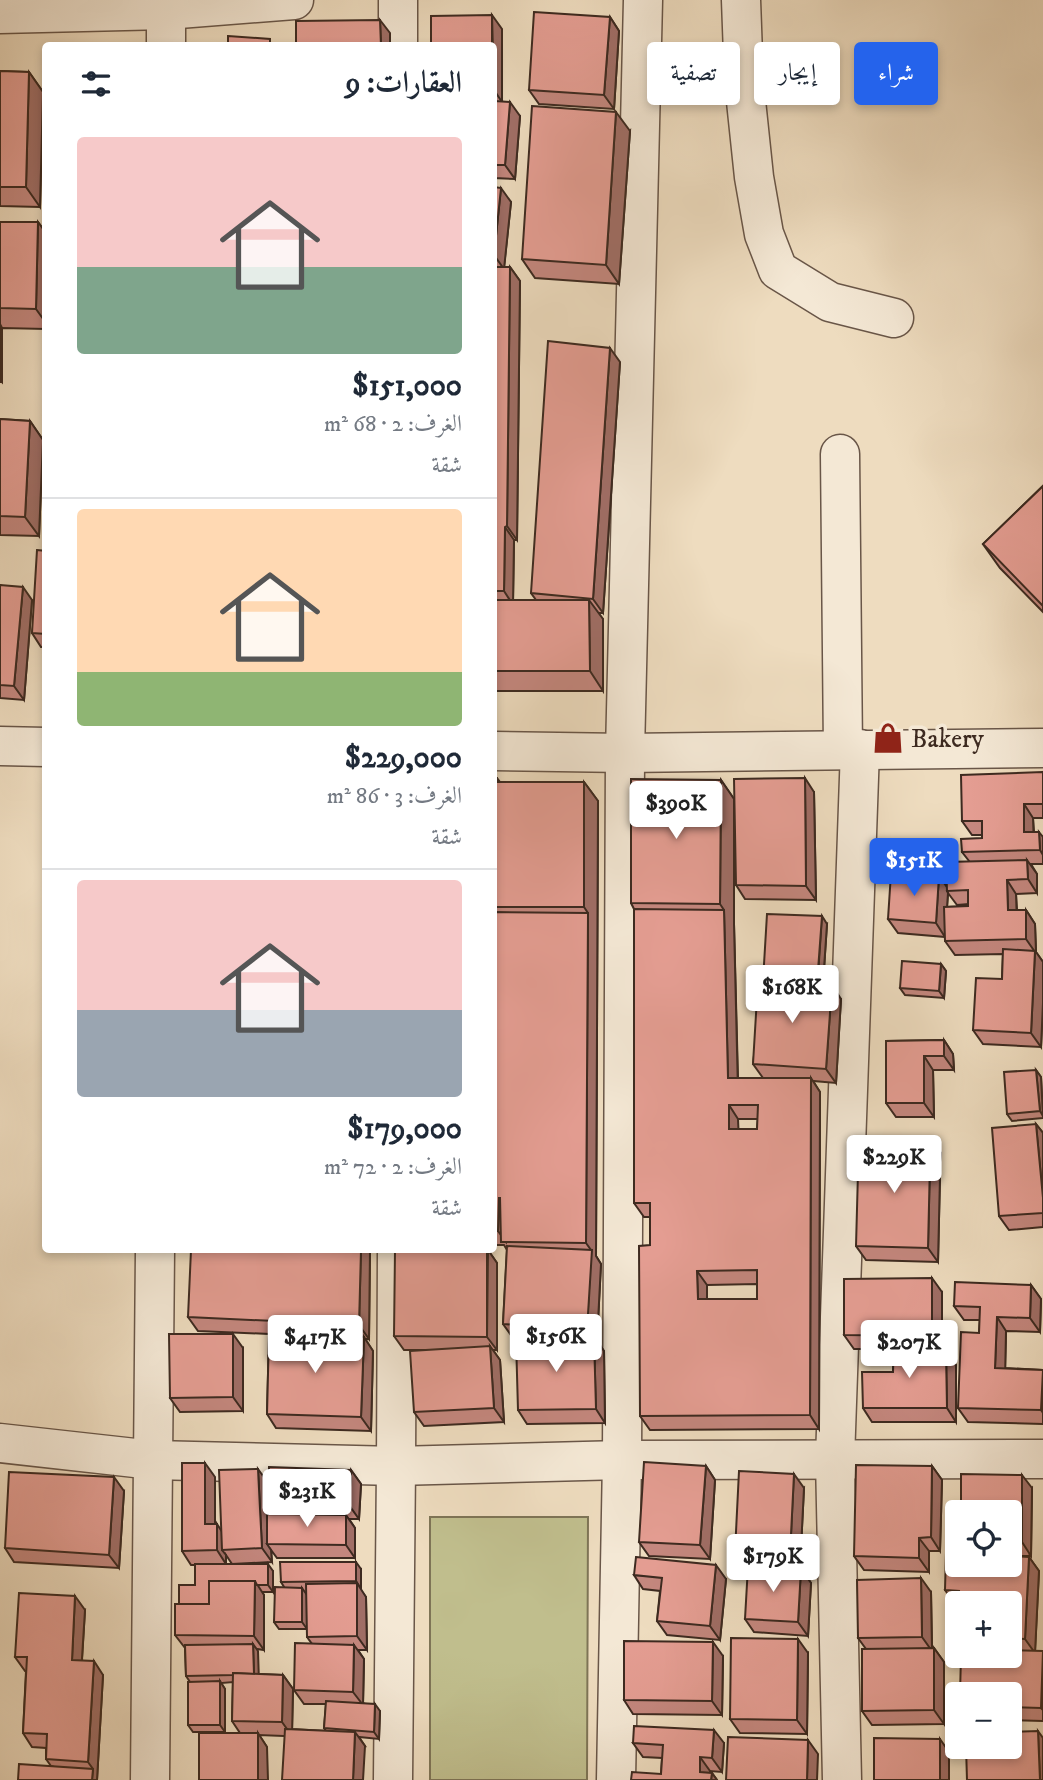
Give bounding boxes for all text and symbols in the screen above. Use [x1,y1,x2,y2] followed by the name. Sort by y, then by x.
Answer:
[647,42,740,105] chip: تصفية
[754,42,840,105] chip: إيجار
[854,42,938,105] chip: شراء
[77,65,115,103] icon: filters
[346,65,462,102] text: العقارات: 9
[207,182,333,308] icon: home
[352,368,462,405] text: $151,000
[324,410,462,439] text: الغرف: 2 · 68 m²
[432,451,462,480] text: شقة
[207,554,333,680] icon: home
[871,721,905,755] shop icon: Bakery
[911,723,985,756] place label: Bakery
[345,740,462,777] text: $229,000
[327,782,462,811] text: الغرف: 3 · 86 m²
[627,782,725,841] pin: $390K
[645,789,707,818] text: $390K
[432,823,462,852] text: شقة
[865,838,963,898] pin: $151K
[886,846,942,875] text: $151K
[207,925,333,1051] icon: home
[743,965,841,1025] pin: $168K
[762,973,822,1002] text: $168K
[347,1111,462,1148] text: $179,000
[845,1136,943,1195] pin: $229K
[863,1143,925,1172] text: $229K
[324,1153,462,1182] text: الغرف: 2 · 72 m²
[432,1194,462,1223] text: شقة
[507,1314,605,1374] pin: $156K
[266,1316,364,1375] pin: $417K
[860,1320,958,1380] pin: $207K
[526,1322,586,1351] text: $156K
[284,1323,346,1352] text: $417K
[877,1328,941,1357] text: $207K
[258,1470,356,1529] pin: $231K
[278,1477,336,1506] text: $231K
[945,1500,1022,1759] map controls
[945,1500,1022,1577] button: locate
[724,1534,822,1594] pin: $179K
[743,1542,803,1571] text: $179K
[945,1591,1022,1668] button: +
[945,1682,1022,1759] button: −

